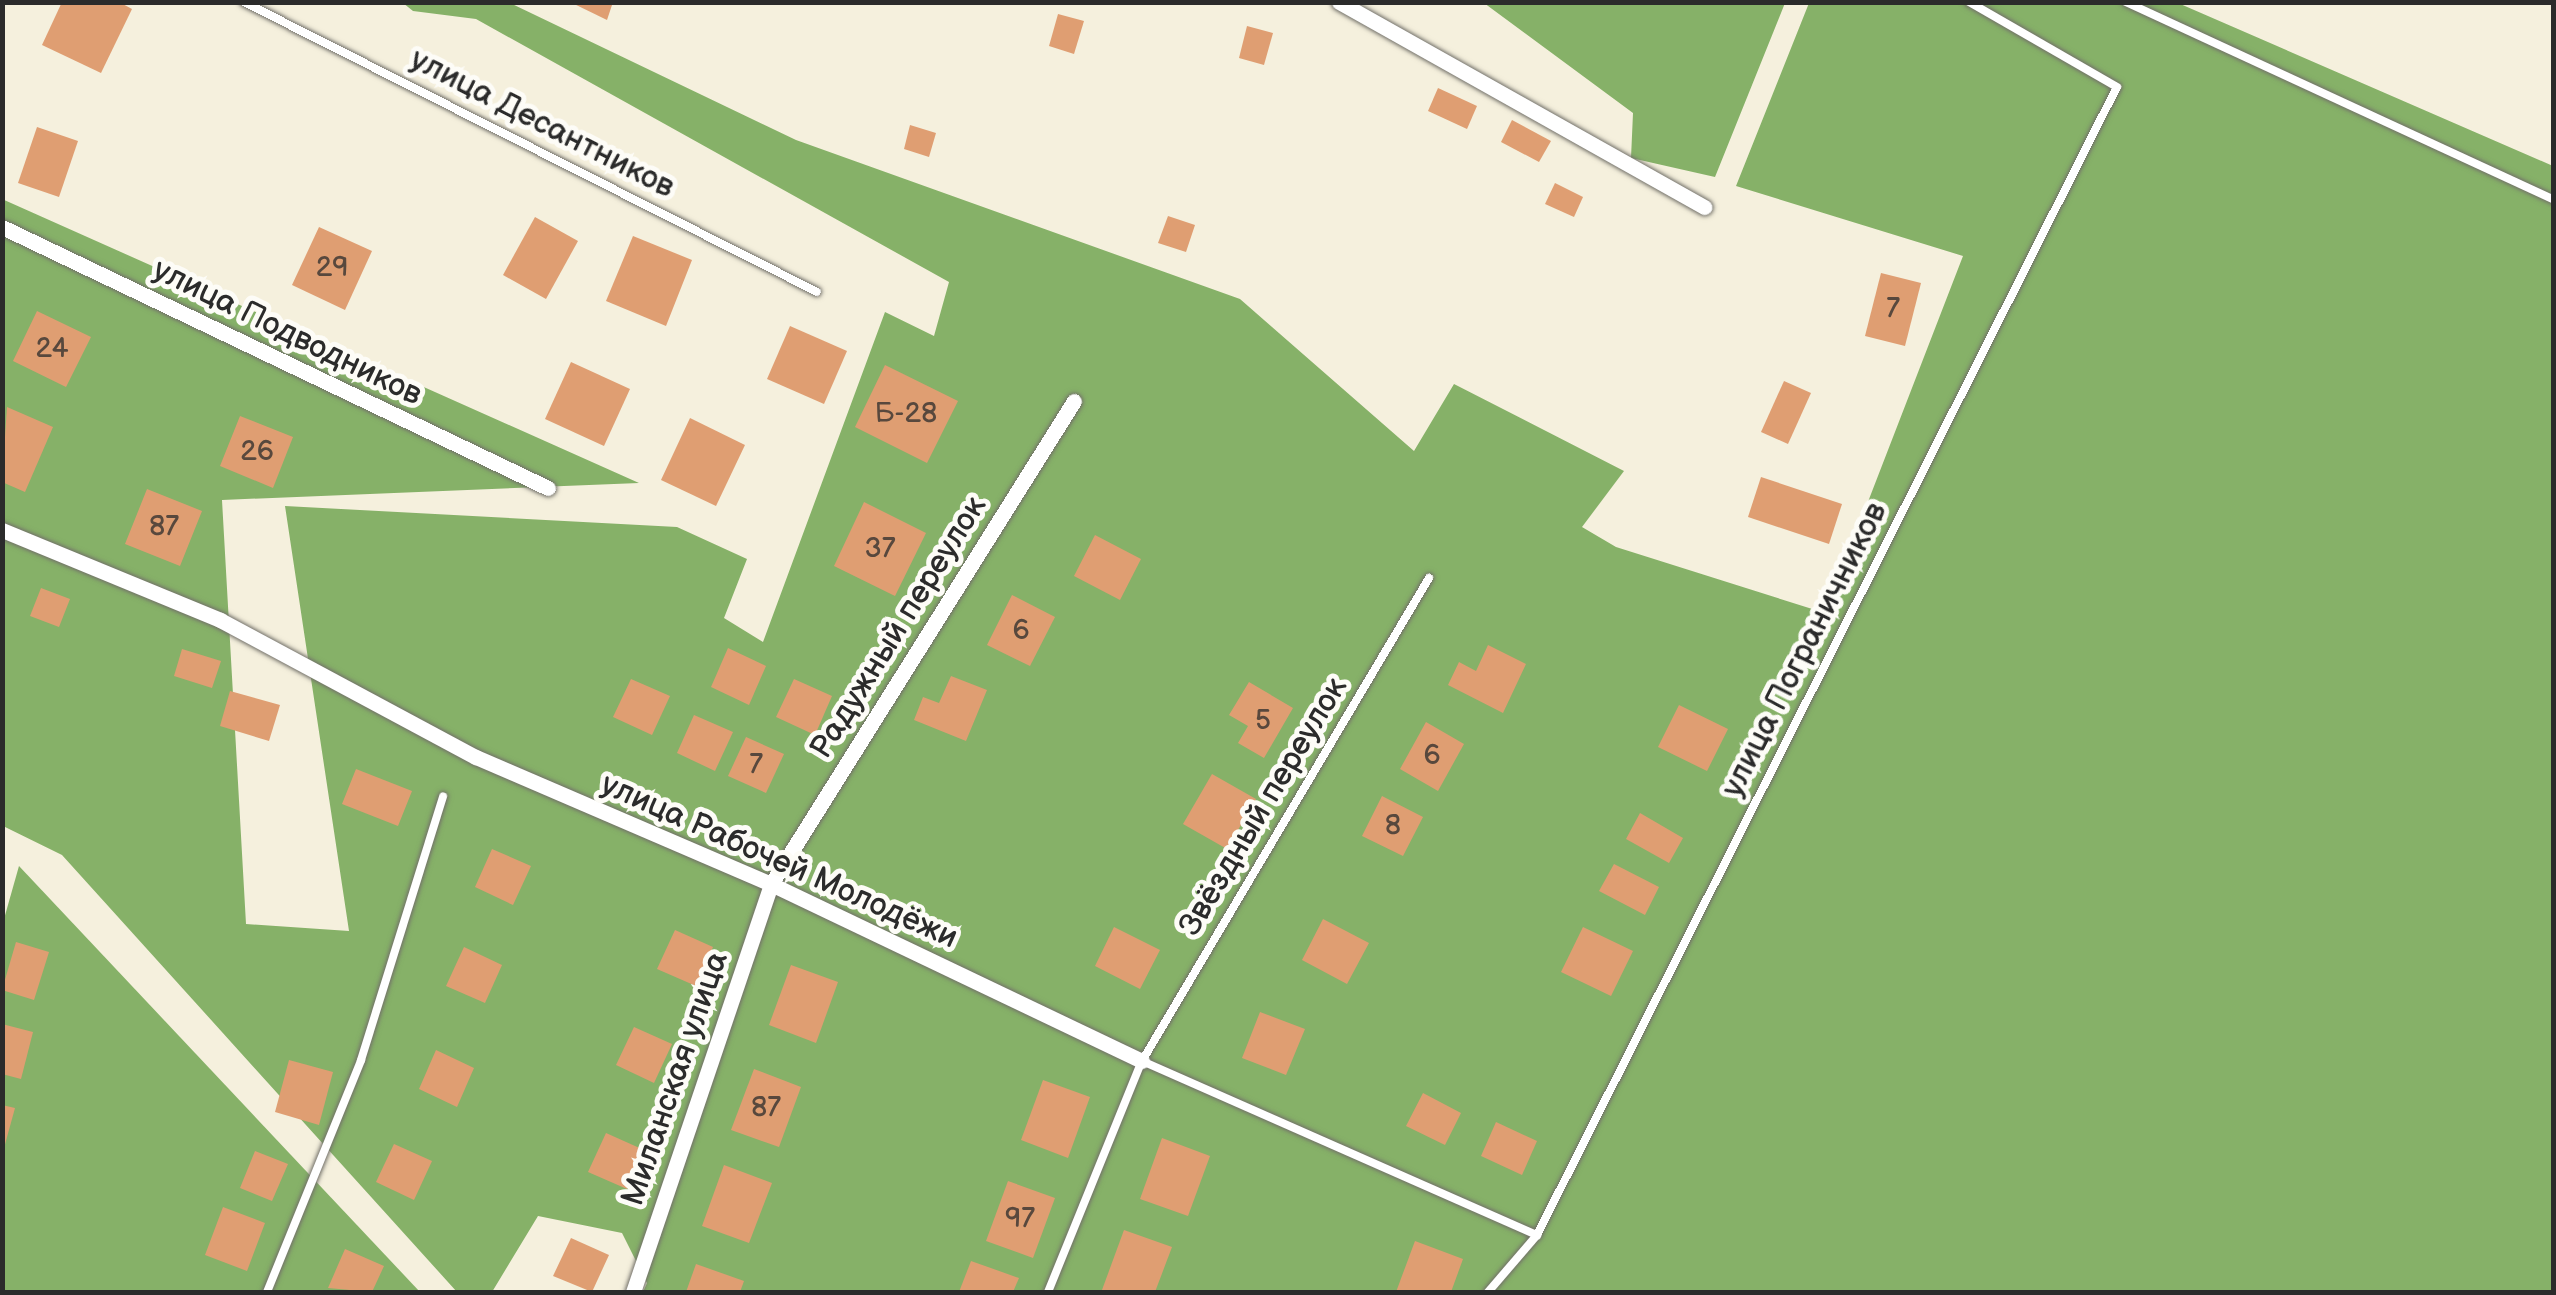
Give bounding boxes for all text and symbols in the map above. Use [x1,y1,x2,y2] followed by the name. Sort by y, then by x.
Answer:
[404,41,680,207] street label: улица Десантников
[146,251,428,415] street label: улица Подводников
[316,251,348,285] house number: 29
[1886,292,1900,326] house number: 7
[35,332,69,366] house number: 24
[875,397,937,431] house number: Б-28
[240,435,274,469] house number: 26
[803,490,995,766] street label: Радужный переулок
[1714,496,1896,804] street label: улица Пограничников
[149,510,179,544] house number: 87
[865,532,895,566] house number: 37
[1012,614,1030,648] house number: 6
[1172,671,1356,943] street label: Звёздный переулок
[1255,704,1271,738] house number: 5
[1423,739,1441,773] house number: 6
[749,748,763,782] house number: 7
[595,766,963,958] street label: улица Рабочей Молодёжи
[1385,809,1401,843] house number: 8
[615,947,737,1211] street label: Миланская улица
[751,1091,781,1125] house number: 87
[1005,1202,1035,1236] house number: 97

